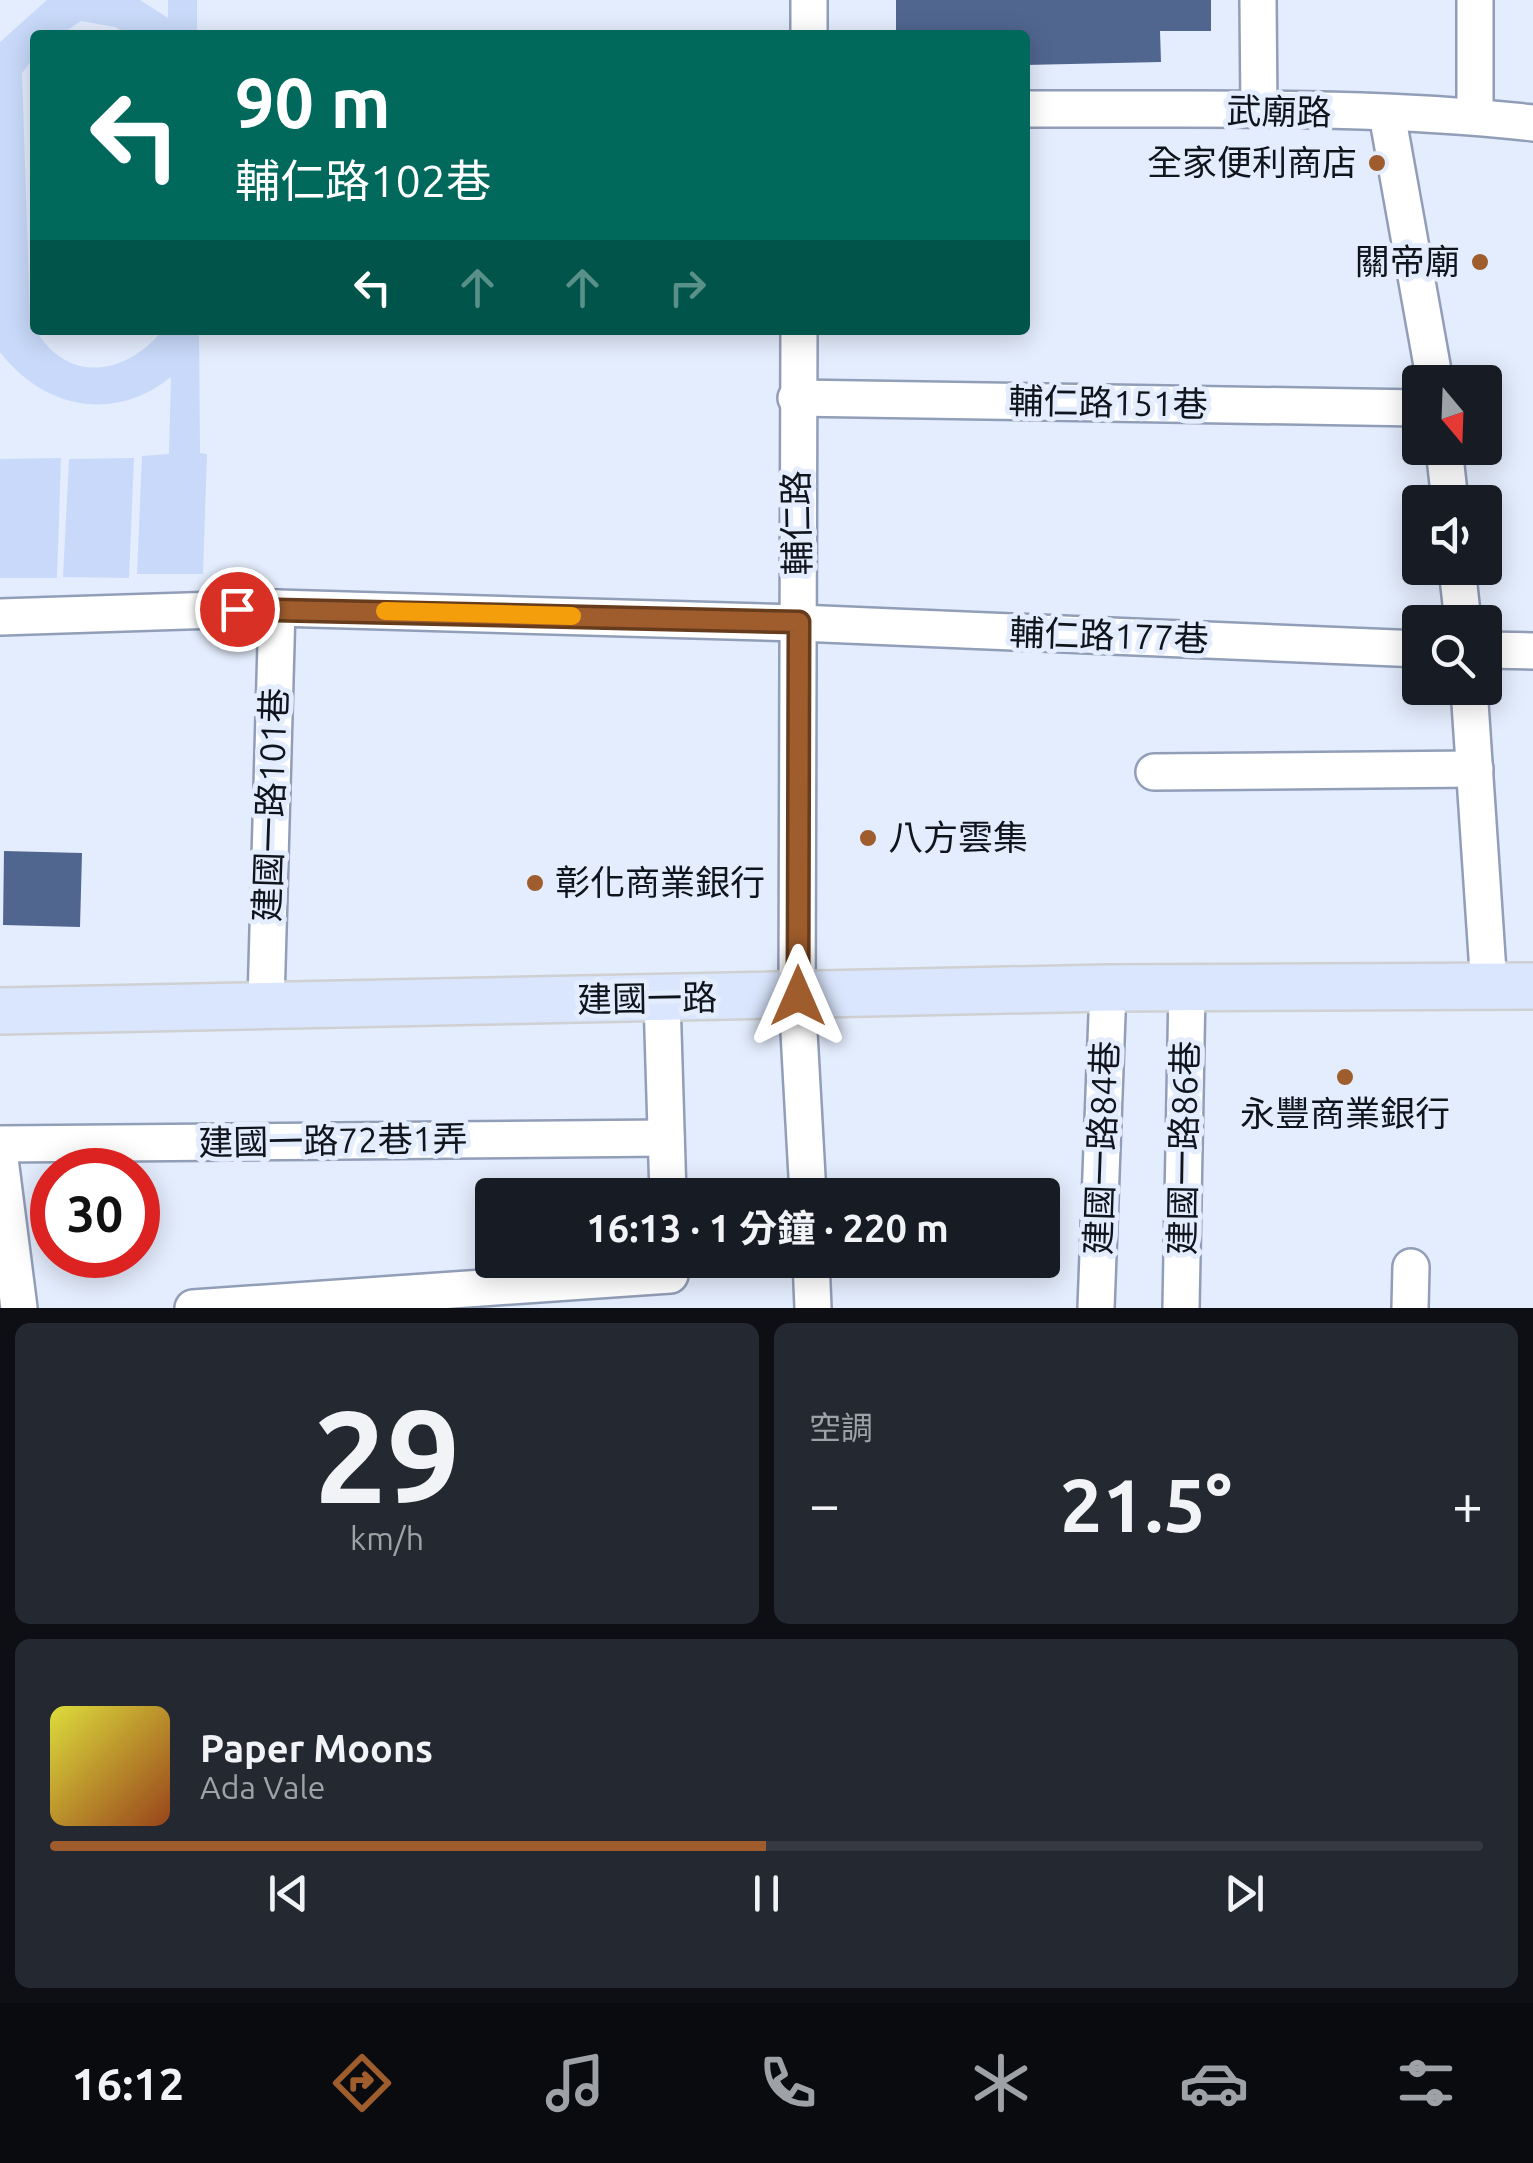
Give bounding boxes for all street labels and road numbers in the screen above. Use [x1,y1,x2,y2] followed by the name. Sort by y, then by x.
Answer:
[1226,90,1332,132] street label: 武廟路
[1008,380,1208,424] street label: 輔仁路151巷
[775,470,817,576] street label: 輔仁路
[1009,612,1209,658] street label: 輔仁路177巷
[246,687,294,923] street label: 建國一路101巷
[577,977,717,1019] street label: 建國一路
[1077,1040,1125,1256] street label: 建國一路84巷
[1161,1040,1205,1256] street label: 建國一路86巷
[198,1118,468,1162] street label: 建國一路72巷1弄

